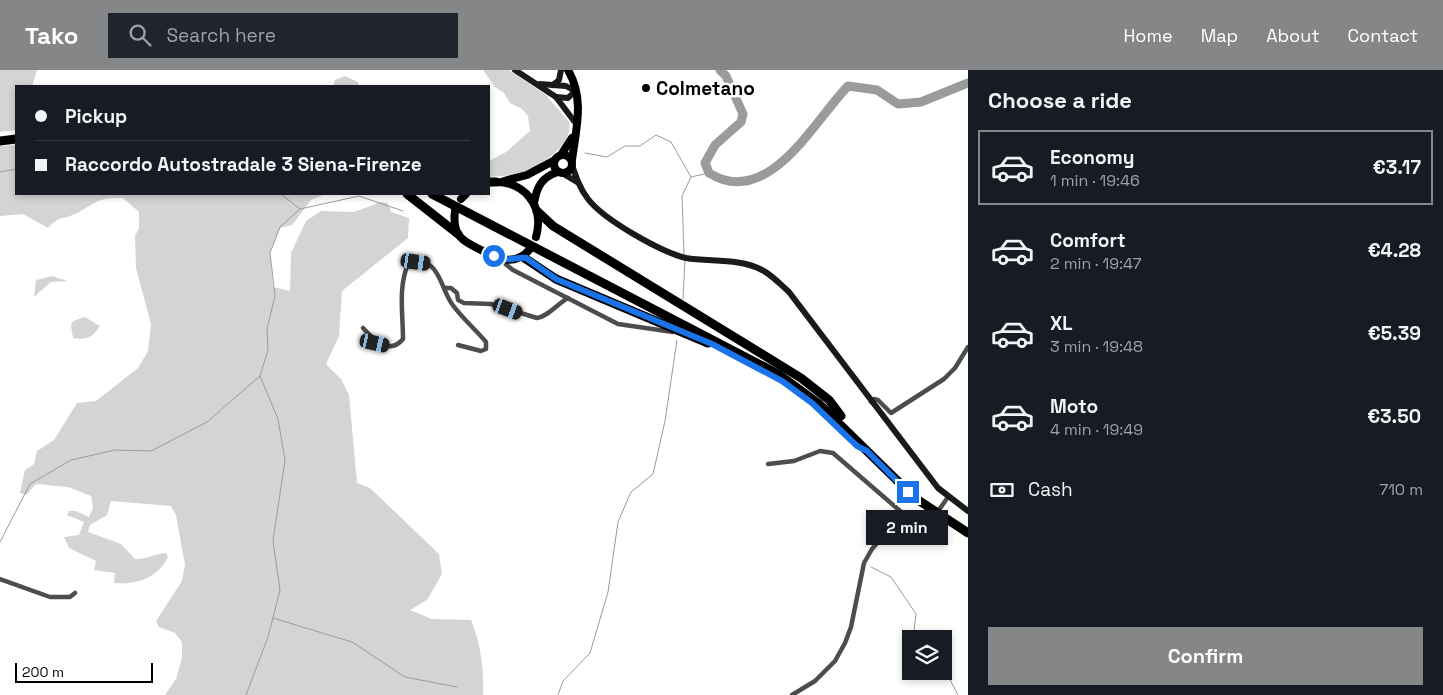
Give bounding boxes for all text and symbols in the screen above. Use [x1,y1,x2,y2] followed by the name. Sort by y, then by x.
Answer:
[108,13,458,58] search box
[25,20,78,51] text: Tako
[126,21,154,49] icon: search
[166,23,276,48] text: Search here
[1124,24,1173,47] text: Home
[1201,24,1238,47] text: Map
[1266,24,1320,47] text: About
[1348,24,1418,47] text: Contact
[656,76,755,101] place label: Colmetano
[640,82,652,94] marker: Colmetano
[988,86,1132,114] text: Choose a ride
[65,104,127,129] text: Pickup
[990,145,1035,190] icon: car
[1050,145,1134,170] text: Economy
[65,152,422,177] text: Raccordo Autostradale 3 Siena-Firenze
[1373,155,1421,180] text: €3.17
[1050,170,1140,191] text: 1 min · 19:46
[990,228,1035,273] icon: car
[1050,228,1126,253] text: Comfort
[1368,238,1421,263] text: €4.28
[483,245,505,267] route start
[400,252,431,272] car
[1050,253,1142,274] text: 2 min · 19:47
[491,297,524,321] car
[990,311,1035,356] icon: car
[1050,311,1073,336] text: XL
[1368,321,1421,346] text: €5.39
[358,332,391,354] car
[1050,336,1143,357] text: 3 min · 19:48
[990,394,1035,439] icon: car
[1050,394,1098,419] text: Moto
[1367,404,1421,429] text: €3.50
[1050,419,1143,440] text: 4 min · 19:49
[988,476,1016,504] icon: cash
[1028,477,1073,502] text: Cash
[1379,479,1423,500] text: 710 m
[897,481,919,503] route end
[867,510,949,544] callout: 2 min
[886,517,928,538] text: 2 min
[988,627,1423,685] button: Confirm
[902,630,952,680] map controls
[902,630,952,680] button: layers
[15,660,152,683] scale bar
[22,663,64,681] text: 200 m

